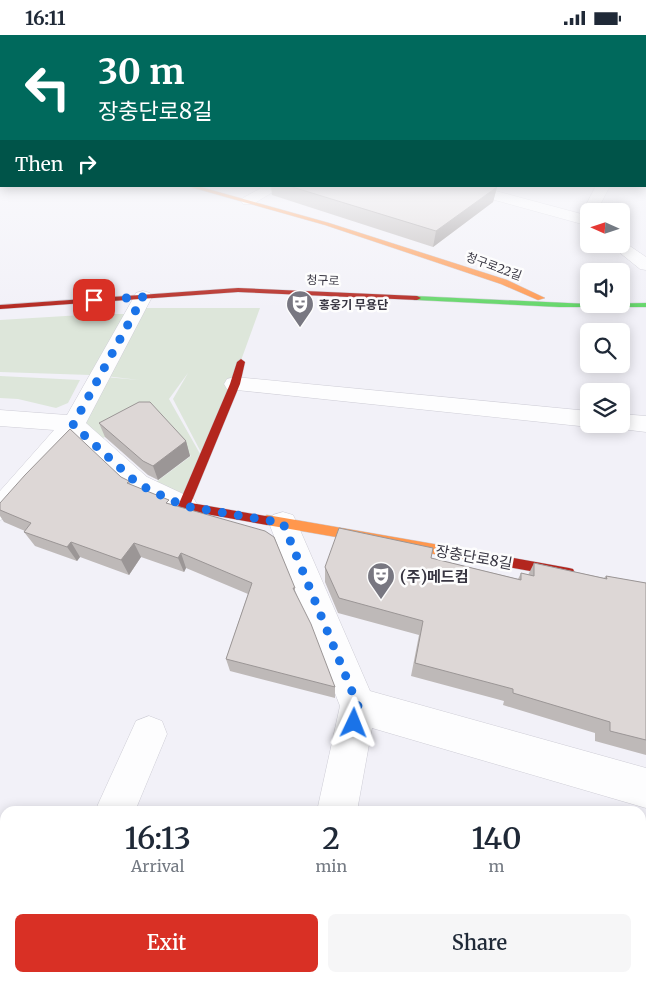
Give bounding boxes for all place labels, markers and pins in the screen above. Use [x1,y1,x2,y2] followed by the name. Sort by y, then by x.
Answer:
[73,279,115,321] pin
[285,289,315,328] theatre icon: 홍웅기 무용단
[319,297,388,312] place label: 홍웅기 무용단
[366,561,396,600] theatre icon: (주)메드컴
[400,567,468,586] place label: (주)메드컴

